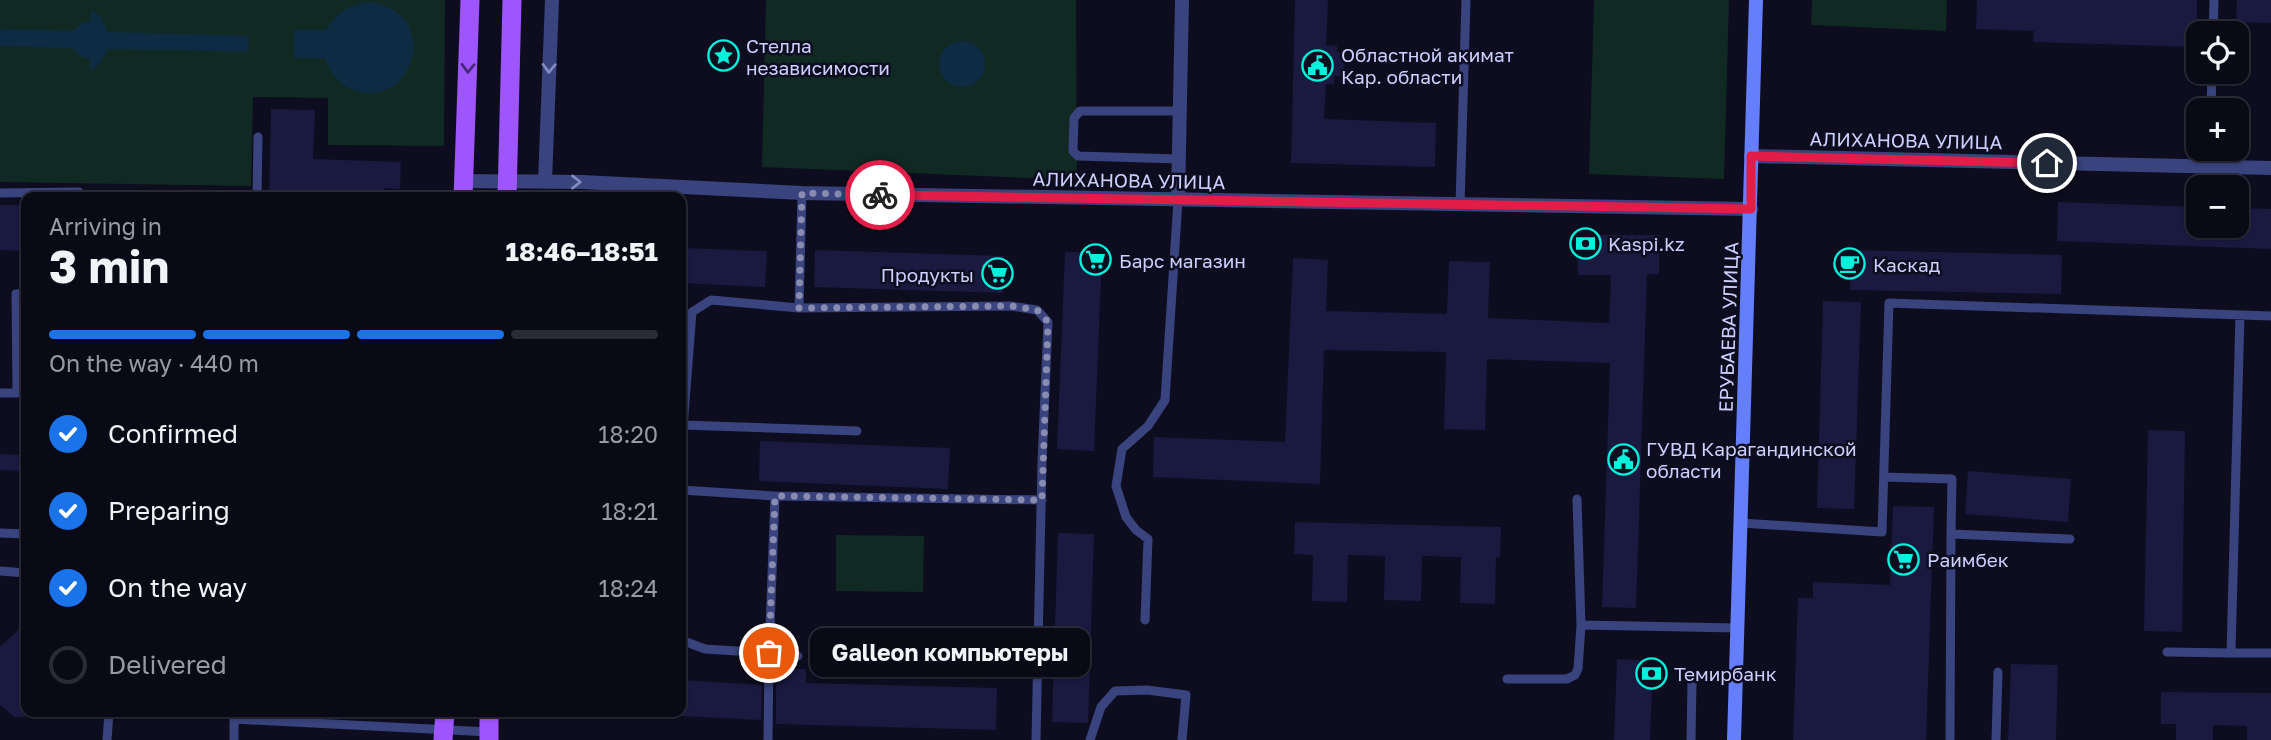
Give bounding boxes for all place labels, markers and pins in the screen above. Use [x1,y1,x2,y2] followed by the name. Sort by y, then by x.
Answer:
[746,34,890,79] place label: Стелла независимости
[706,39,740,73] place icon: Стелла независимости
[1341,43,1514,88] place label: Областной акимат Кар. области
[1301,48,1335,82] public building icon: Областной акимат Кар. области
[2017,133,2077,193] pin
[1568,226,1602,260] bank icon: Kaspi.kz
[1608,232,1685,255] place label: Kaspi.kz
[1079,243,1113,277] supermarket icon: Барс магазин
[1833,247,1867,281] cafe icon: Каскад
[1119,249,1246,272] place label: Барс магазин
[1873,253,1941,276] place label: Каскад
[980,257,1014,291] supermarket icon: Продукты
[881,263,974,286] place label: Продукты
[1646,437,1857,482] place label: ГУВД Карагандинской области
[1606,442,1640,476] public building icon: ГУВД Карагандинской области
[1887,542,1921,576] supermarket icon: Раимбек
[1927,548,2009,571] place label: Раимбек
[739,623,799,683] pin
[811,628,1091,678] callout: Galleon компьютеры
[1634,656,1668,690] bank icon: Темирбанк
[1674,662,1777,685] place label: Темирбанк

